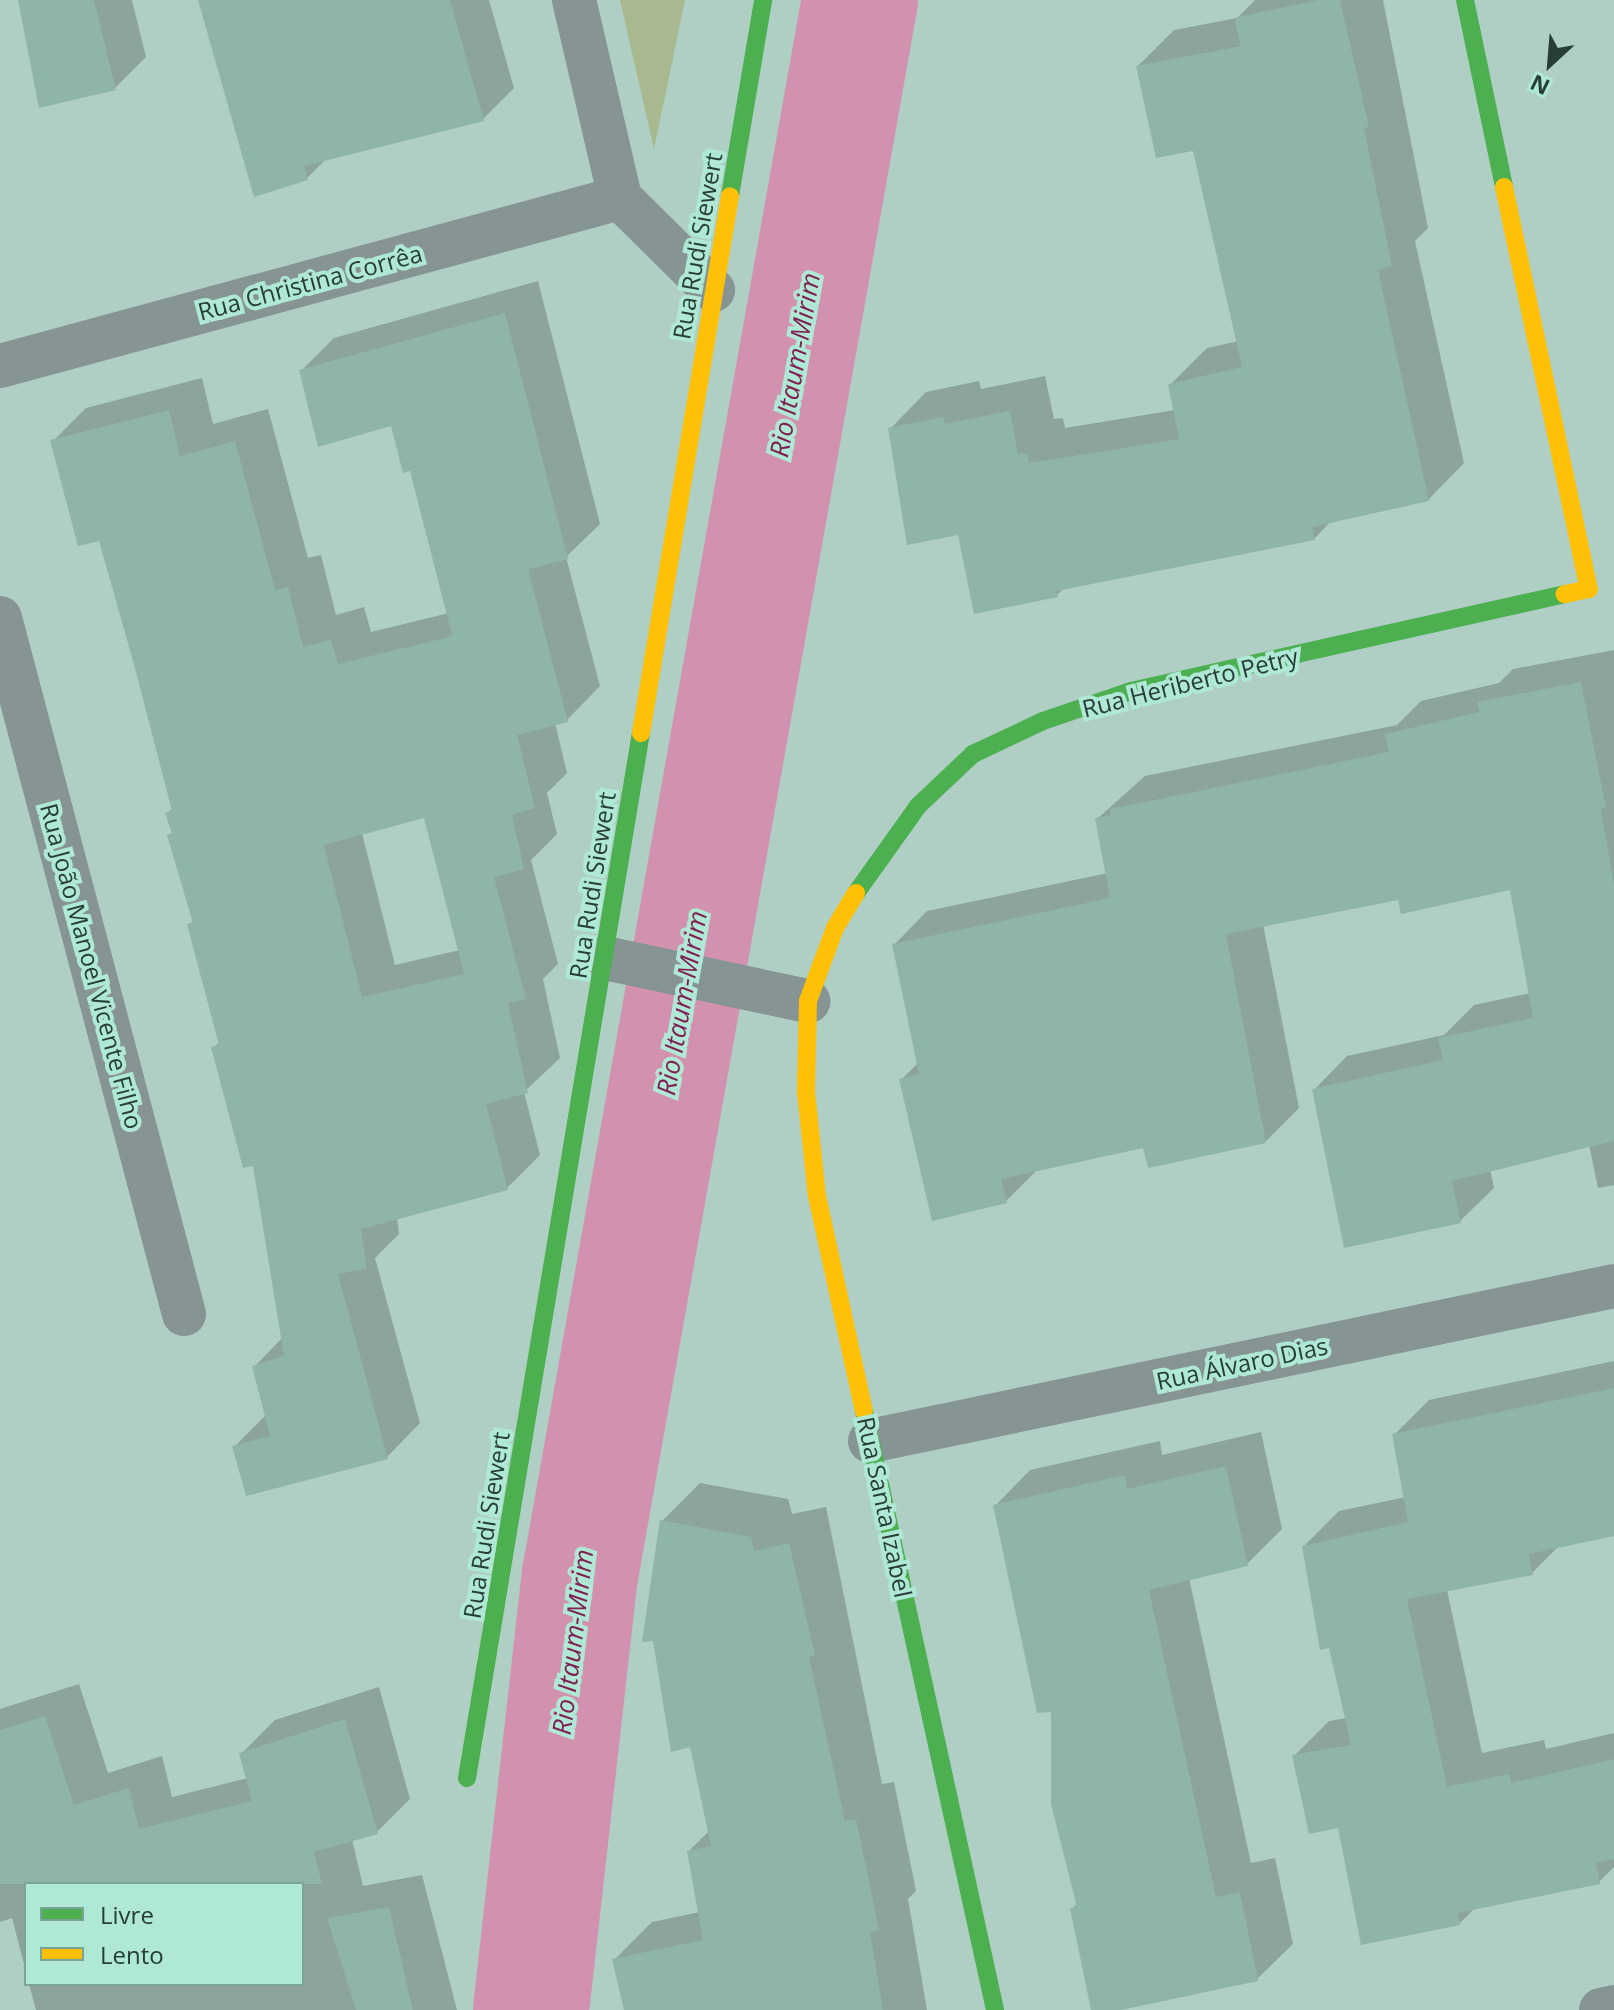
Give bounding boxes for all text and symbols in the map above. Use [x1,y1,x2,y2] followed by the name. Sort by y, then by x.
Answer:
[1510,24,1590,104] north arrow
[1525,68,1554,103] text: N
[666,151,728,341] street label: Rua Rudi Siewert
[195,238,425,326] street label: Rua Christina Corrêa
[763,270,827,460] water label: Rio Itaum-Mirim
[1079,641,1301,723] street label: Rua Heriberto Petry
[563,790,621,980] street label: Rua Rudi Siewert
[35,800,149,1132] street label: Rua João Manoel Vicente Filho
[650,908,714,1098] water label: Rio Itaum-Mirim
[1154,1331,1330,1395] street label: Rua Álvaro Dias
[852,1414,918,1600] street label: Rua Santa Izabel
[457,1430,515,1620] street label: Rua Rudi Siewert
[546,1547,600,1737] water label: Rio Itaum-Mirim
[24,1882,304,1986] legend
[100,1898,154,1931] text: Livre
[100,1938,164,1971] text: Lento

